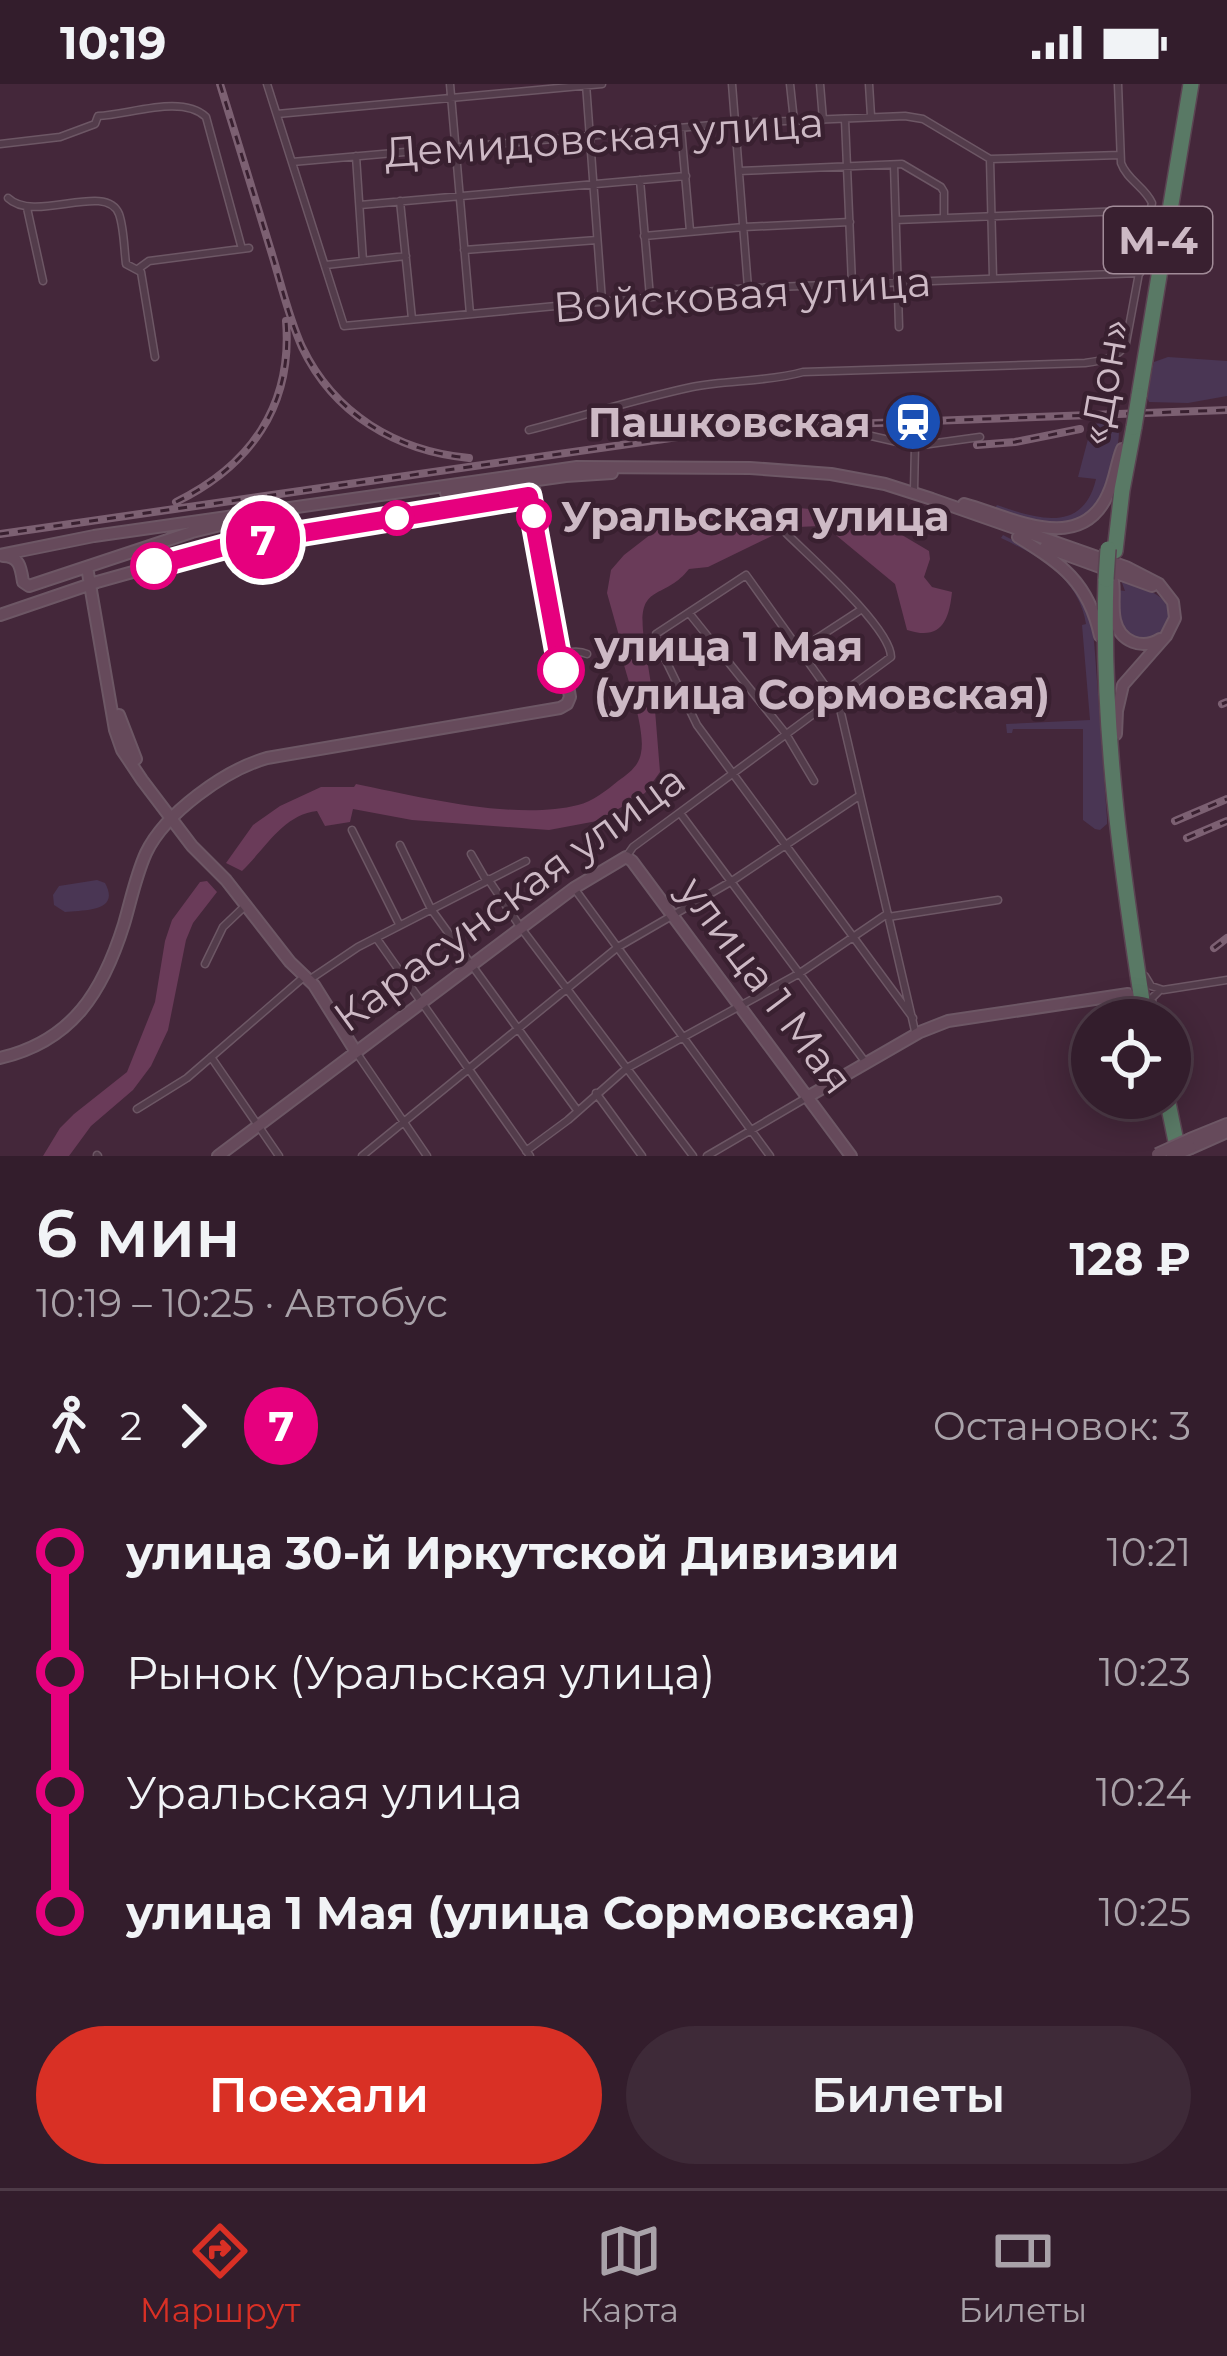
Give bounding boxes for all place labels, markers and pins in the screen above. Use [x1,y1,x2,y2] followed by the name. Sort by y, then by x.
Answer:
[882,391,944,453] station icon: Пашковская
[588,396,871,448] place label: Пашковская
[561,490,949,542] place label: Уральская улица
[518,500,550,532] marker: Уральская улица
[381,502,413,534] unlabelled marker
[132,544,176,588] unlabelled marker
[593,620,1050,720] place label: улица 1 Мая (улица Сормовская)
[539,648,583,692] marker: улица 1 Мая (улица Сормовская)

